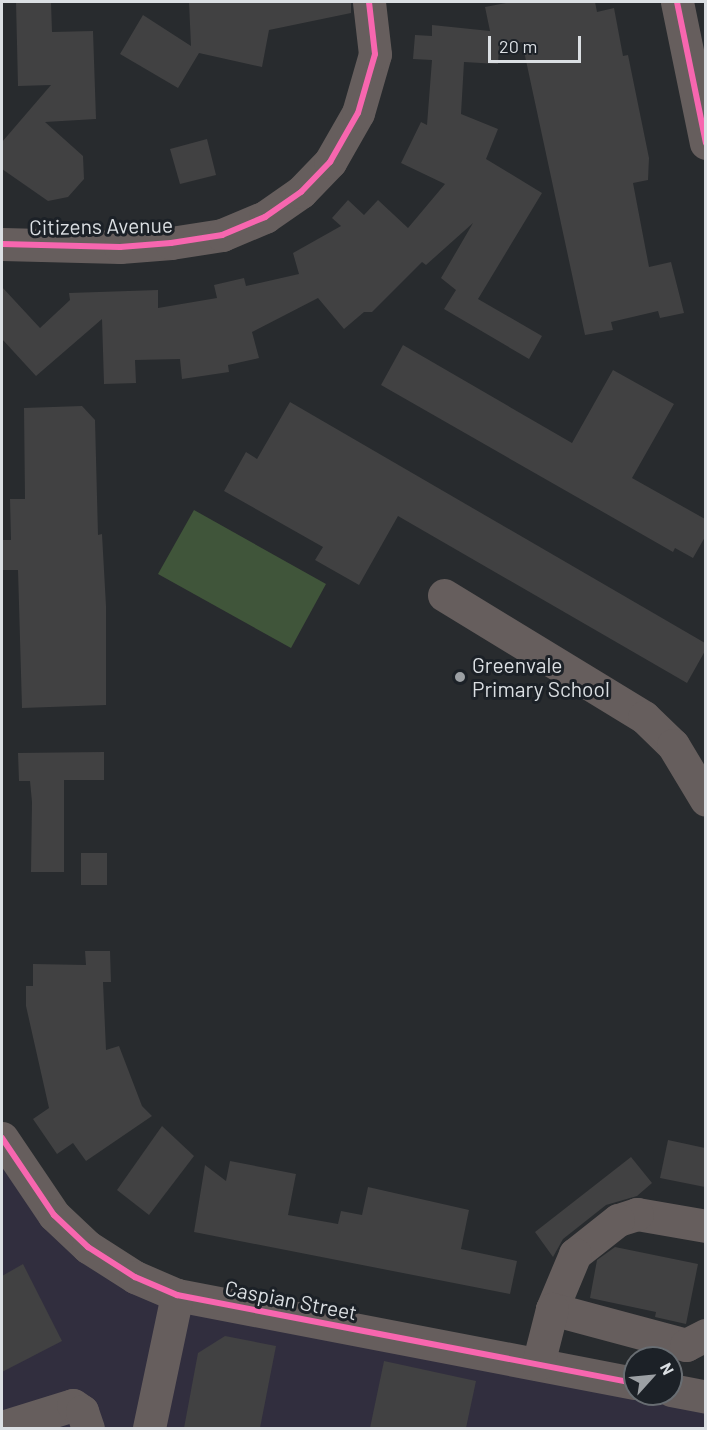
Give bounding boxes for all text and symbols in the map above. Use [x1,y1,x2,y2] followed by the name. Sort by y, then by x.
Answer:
[491,24,584,62] scale bar
[499,35,537,57] text: 20 m
[29,212,173,240] street label: Citizens Avenue
[472,652,610,702] place label: Greenvale Primary School
[453,670,467,684] marker: Greenvale Primary School
[223,1275,359,1325] street label: Caspian Street
[623,1346,683,1406] north arrow
[657,1359,679,1378] text: N

